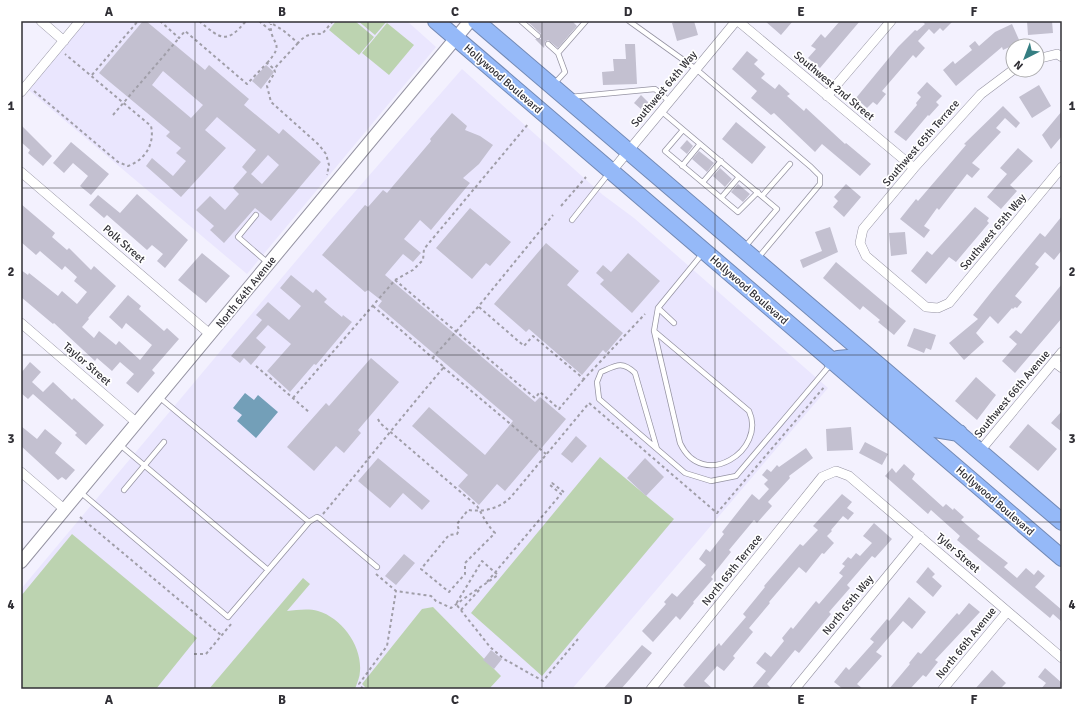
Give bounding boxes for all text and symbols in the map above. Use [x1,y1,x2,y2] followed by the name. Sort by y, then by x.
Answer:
[105,4,114,20] text: A
[278,4,286,20] text: B
[451,4,459,20] text: C
[624,4,633,20] text: D
[797,4,805,20] text: E
[971,4,978,20] text: F
[1005,38,1045,78] north arrow
[461,42,545,117] street label: Hollywood Boulevard
[628,48,700,130] street label: Southwest 64th Way
[791,49,877,123] street label: Southwest 2nd Street
[1011,58,1026,72] text: N
[880,97,962,189] street label: Southwest 65th Terrace
[7,98,15,114] text: 1
[1068,98,1076,114] text: 1
[957,191,1029,273] street label: Southwest 65th Way
[100,222,148,266] street label: Polk Street
[707,253,791,328] street label: Hollywood Boulevard
[213,254,279,330] street label: North 64th Avenue
[7,264,15,280] text: 2
[1068,264,1076,280] text: 2
[60,340,114,388] street label: Taylor Street
[972,348,1052,440] street label: Southwest 66th Avenue
[7,431,15,447] text: 3
[1068,431,1076,447] text: 3
[953,464,1037,539] street label: Hollywood Boulevard
[934,531,983,576] street label: Tyler Street
[699,532,765,608] street label: North 65th Terrace
[820,572,877,638] street label: North 65th Way
[7,597,15,613] text: 4
[1068,597,1076,613] text: 4
[933,605,999,681] street label: North 66th Avenue
[105,692,114,708] text: A
[278,692,286,708] text: B
[451,692,459,708] text: C
[624,692,633,708] text: D
[797,692,805,708] text: E
[971,692,978,708] text: F

